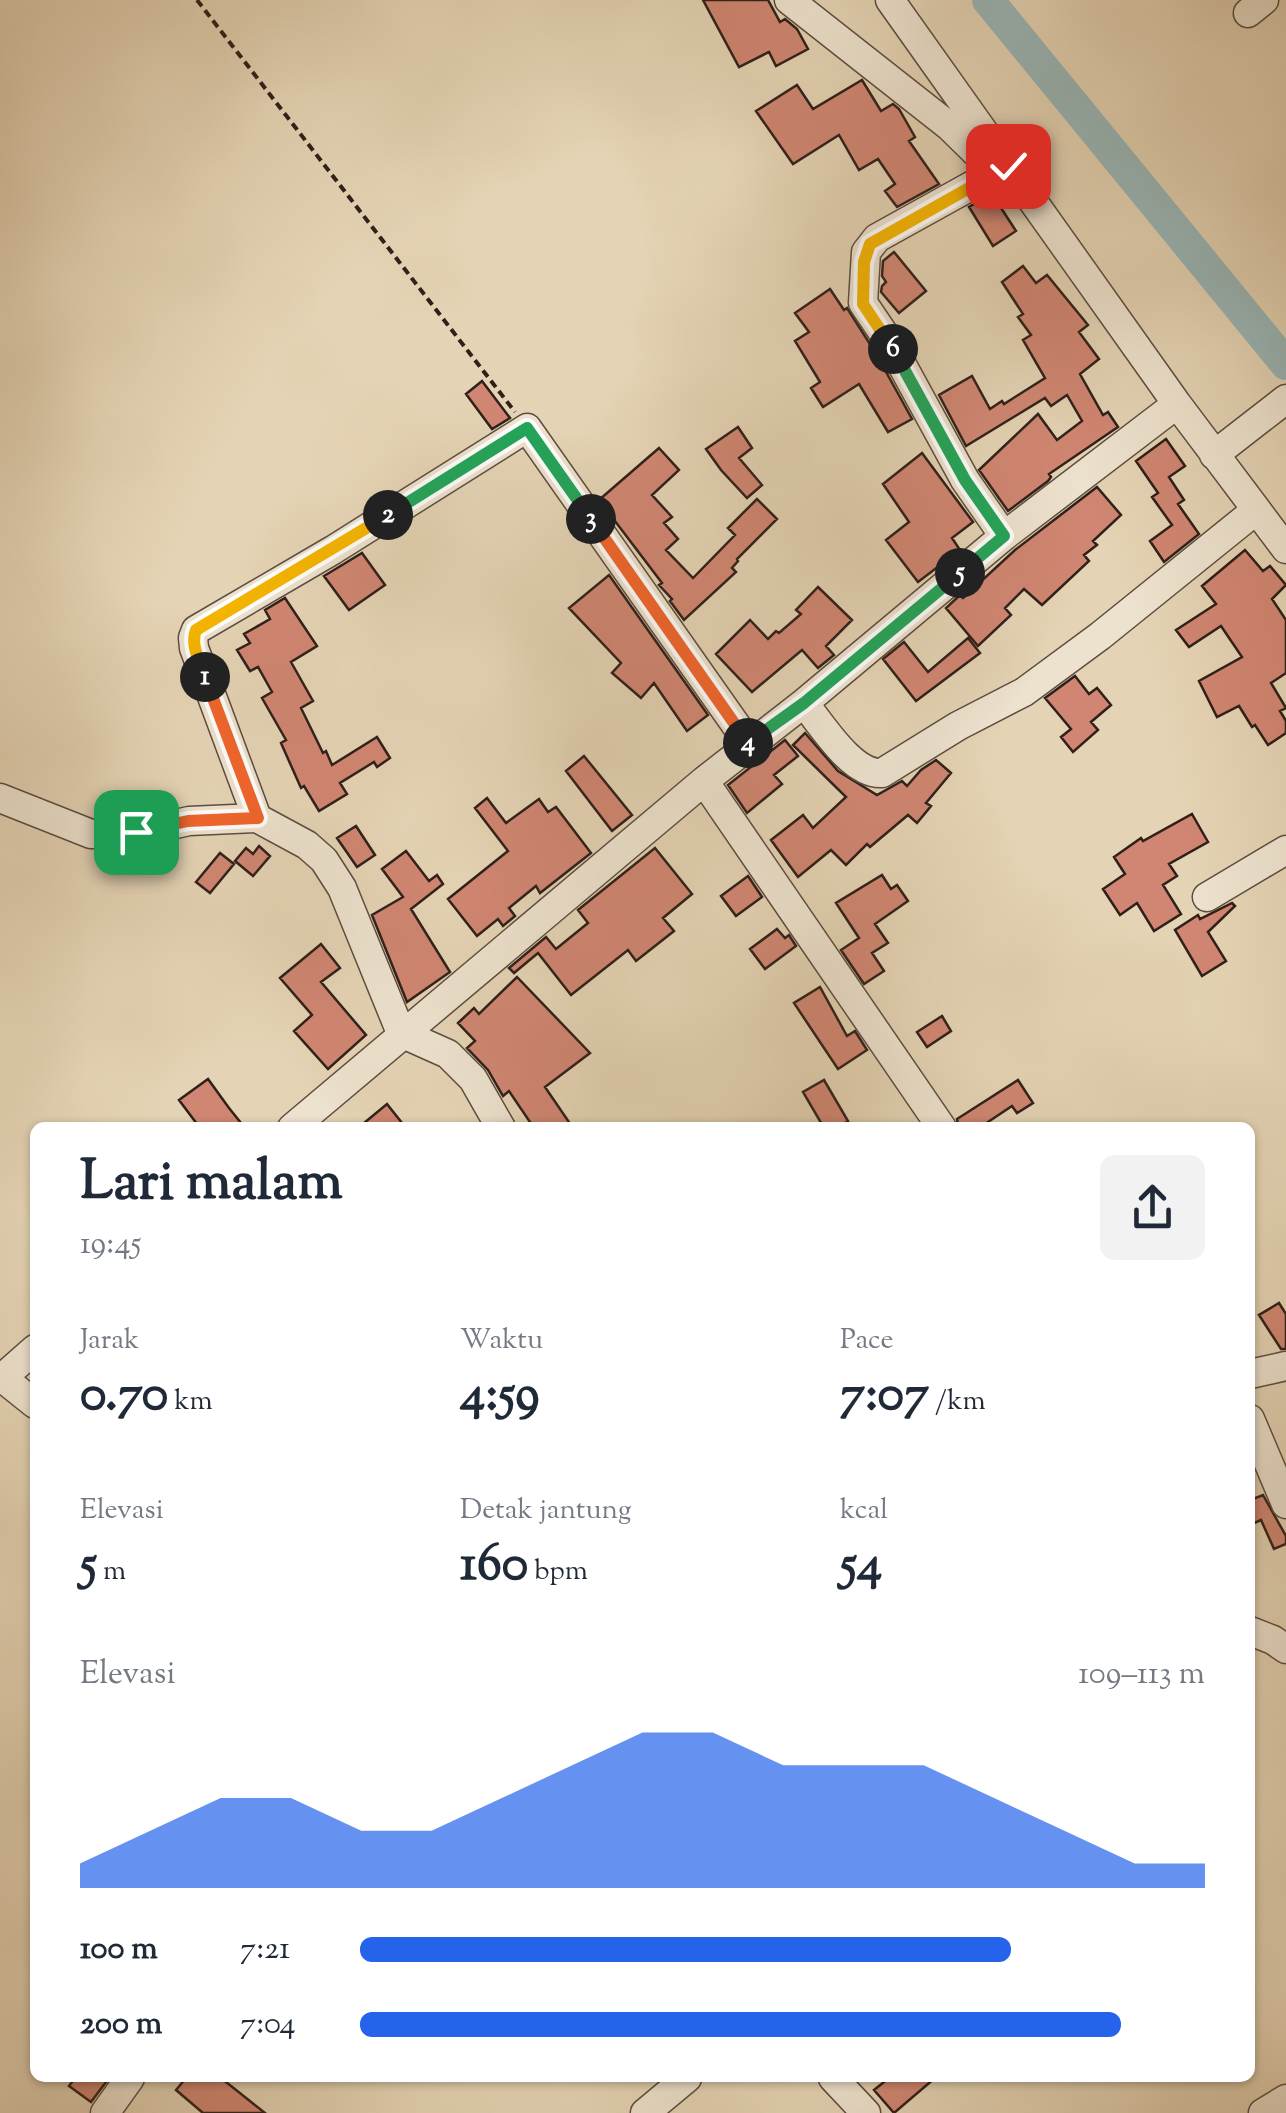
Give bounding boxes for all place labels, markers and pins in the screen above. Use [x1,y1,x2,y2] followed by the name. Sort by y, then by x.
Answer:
[966,124,1051,209] pin
[868,324,918,374] pin: 6
[363,490,413,540] pin: 2
[566,494,616,544] pin: 3
[935,548,985,598] pin: 5
[180,652,230,702] pin: 1
[723,718,773,768] pin: 4
[94,790,179,875] pin

